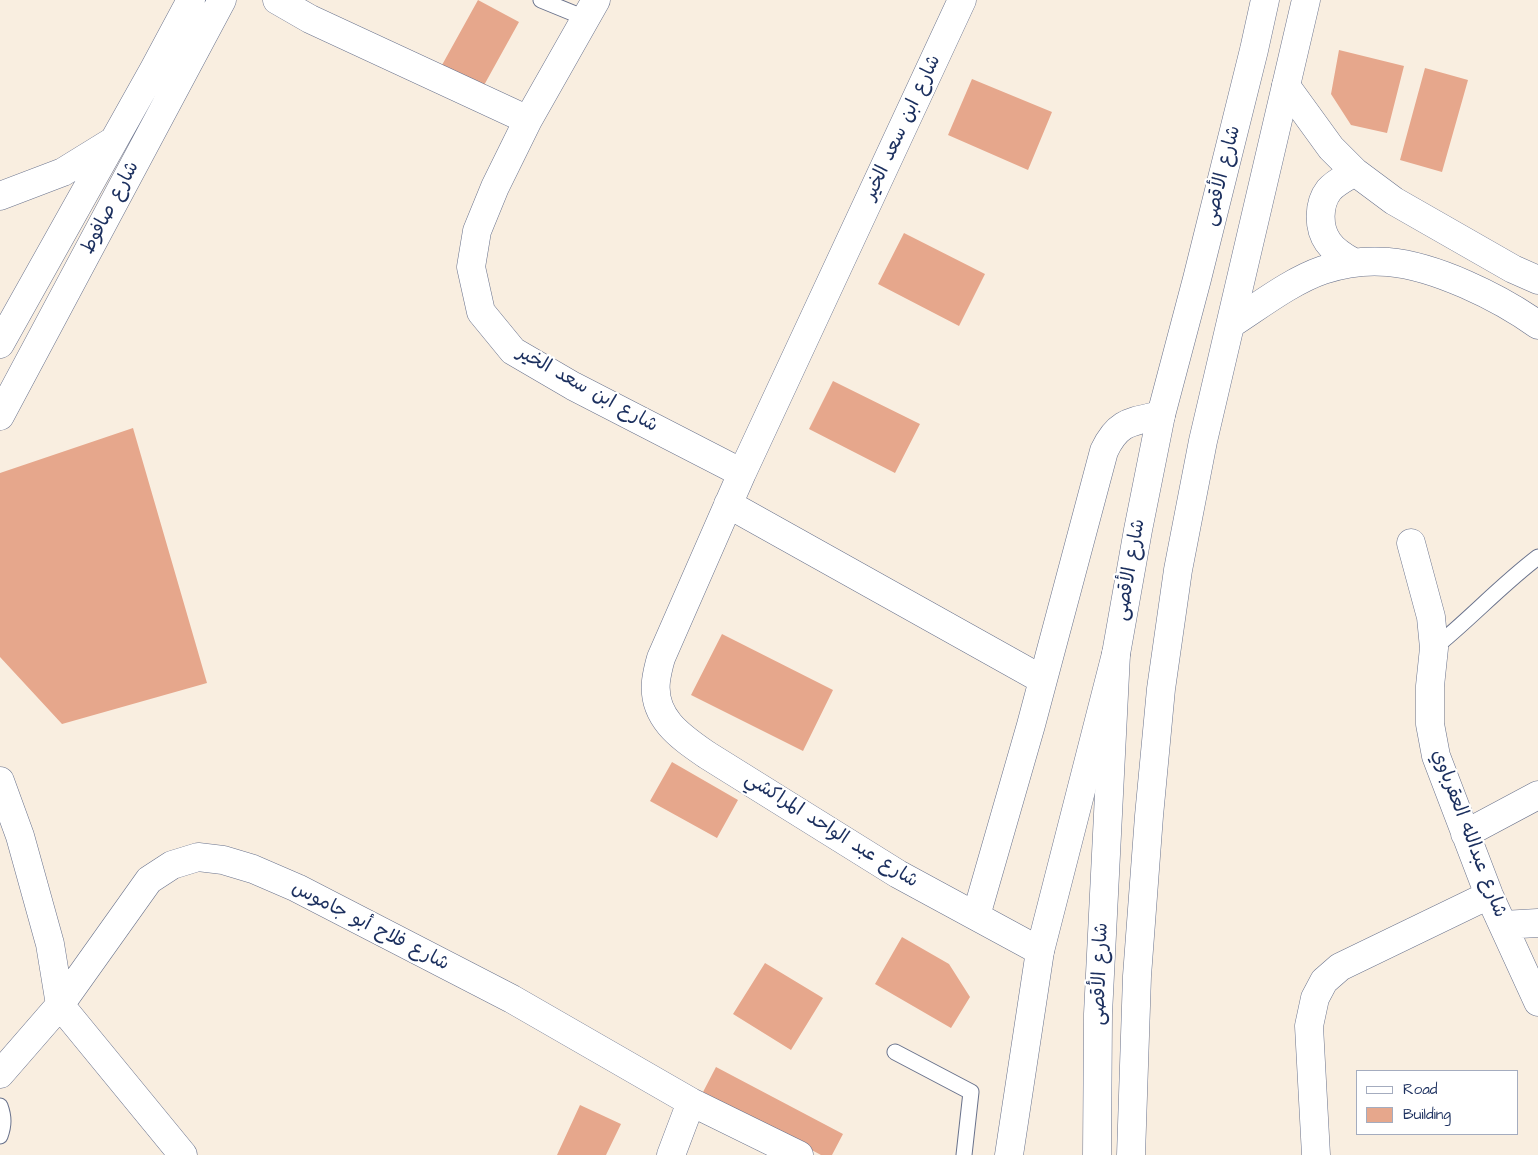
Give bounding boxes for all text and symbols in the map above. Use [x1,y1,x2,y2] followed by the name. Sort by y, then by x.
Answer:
[859,52,947,204] street label: شارع ابن سعد الخير
[1200,123,1246,229] street label: شارع الأقصى
[77,158,145,258] street label: شارع صافوط
[513,342,661,438] street label: شارع ابن سعد الخير
[1111,517,1151,623] street label: شارع الأقصى
[1425,747,1511,921] street label: شارع عبدالله العقرباوي
[740,768,922,894] street label: شارع عبد الواحد المراكشي
[287,877,453,977] street label: شارع فلاح أبو جاموس
[1088,922,1114,1026] street label: شارع الأقصى
[1356,1070,1518,1135] legend
[1403,1079,1437,1100] text: Road
[1403,1104,1451,1125] text: Building

